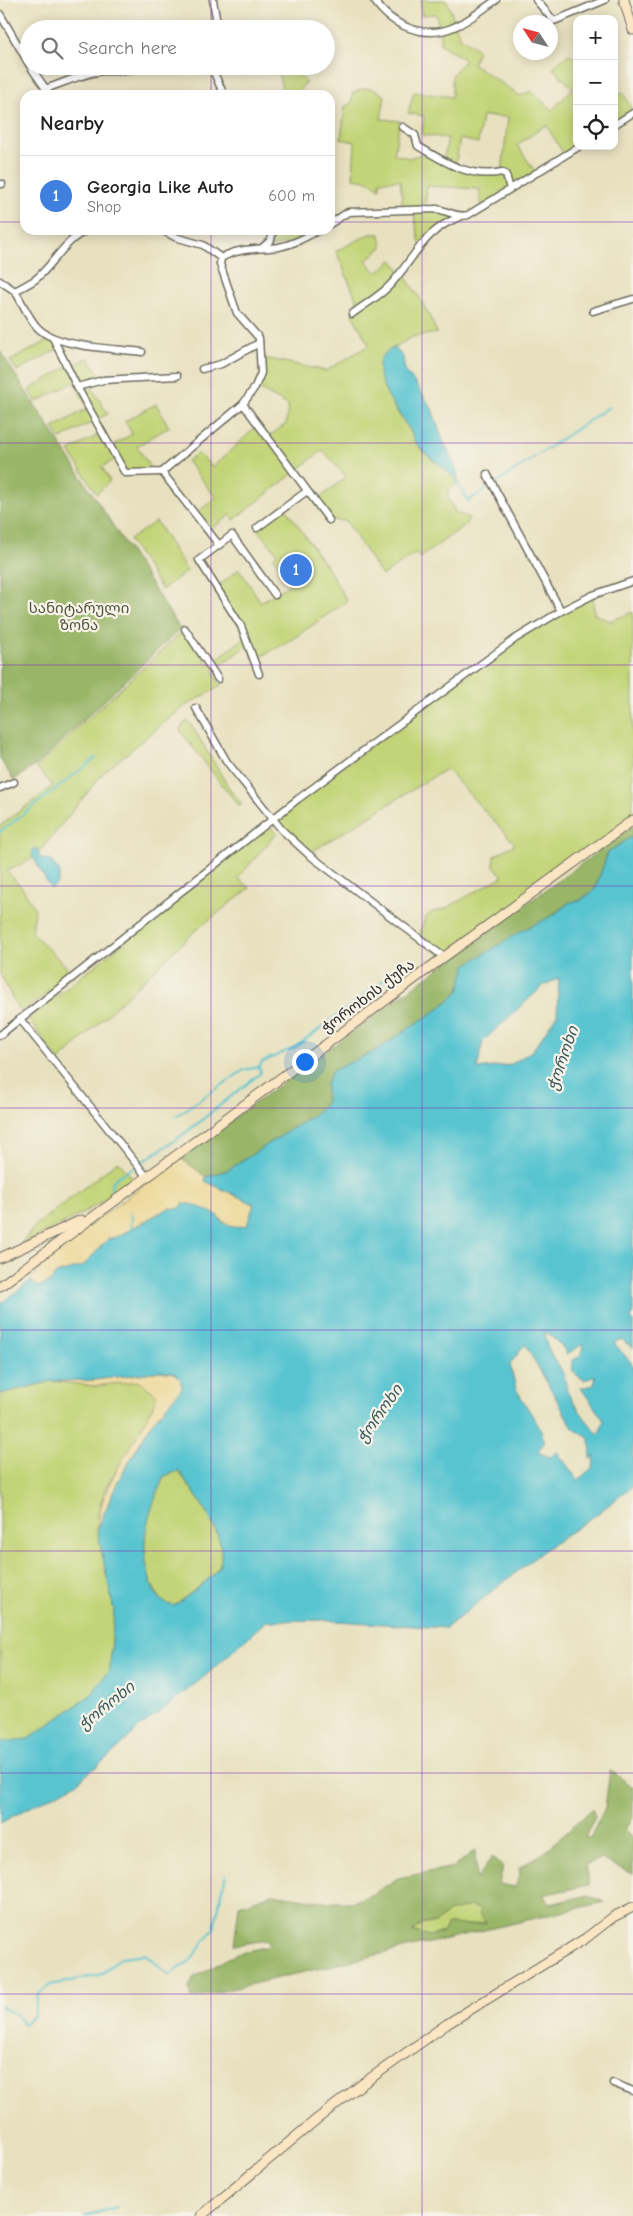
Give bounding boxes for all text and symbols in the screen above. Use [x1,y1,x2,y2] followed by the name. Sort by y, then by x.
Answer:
[513,15,558,60] north arrow
[573,15,618,150] map controls
[573,15,618,60] button: +
[20,20,335,75] search box
[38,34,66,62] icon: search
[78,37,177,59] text: Search here
[573,60,618,105] button: −
[573,105,618,150] button: locate
[40,111,104,135] text: Nearby
[87,176,233,198] text: Georgia Like Auto
[53,187,59,205] text: 1
[268,187,315,205] text: 600 m
[87,198,121,216] text: Shop
[280,551,312,589] pin: 1
[29,599,129,634] park label: სანიტარული ზონა
[318,955,418,1037] street label: ჭოროხის ქუჩა
[544,1023,583,1093] water label: ჭოროხი
[292,1049,318,1075] your location
[353,1381,407,1446] water label: ჭოროხი
[75,1677,139,1734] water label: ჭოროხი

